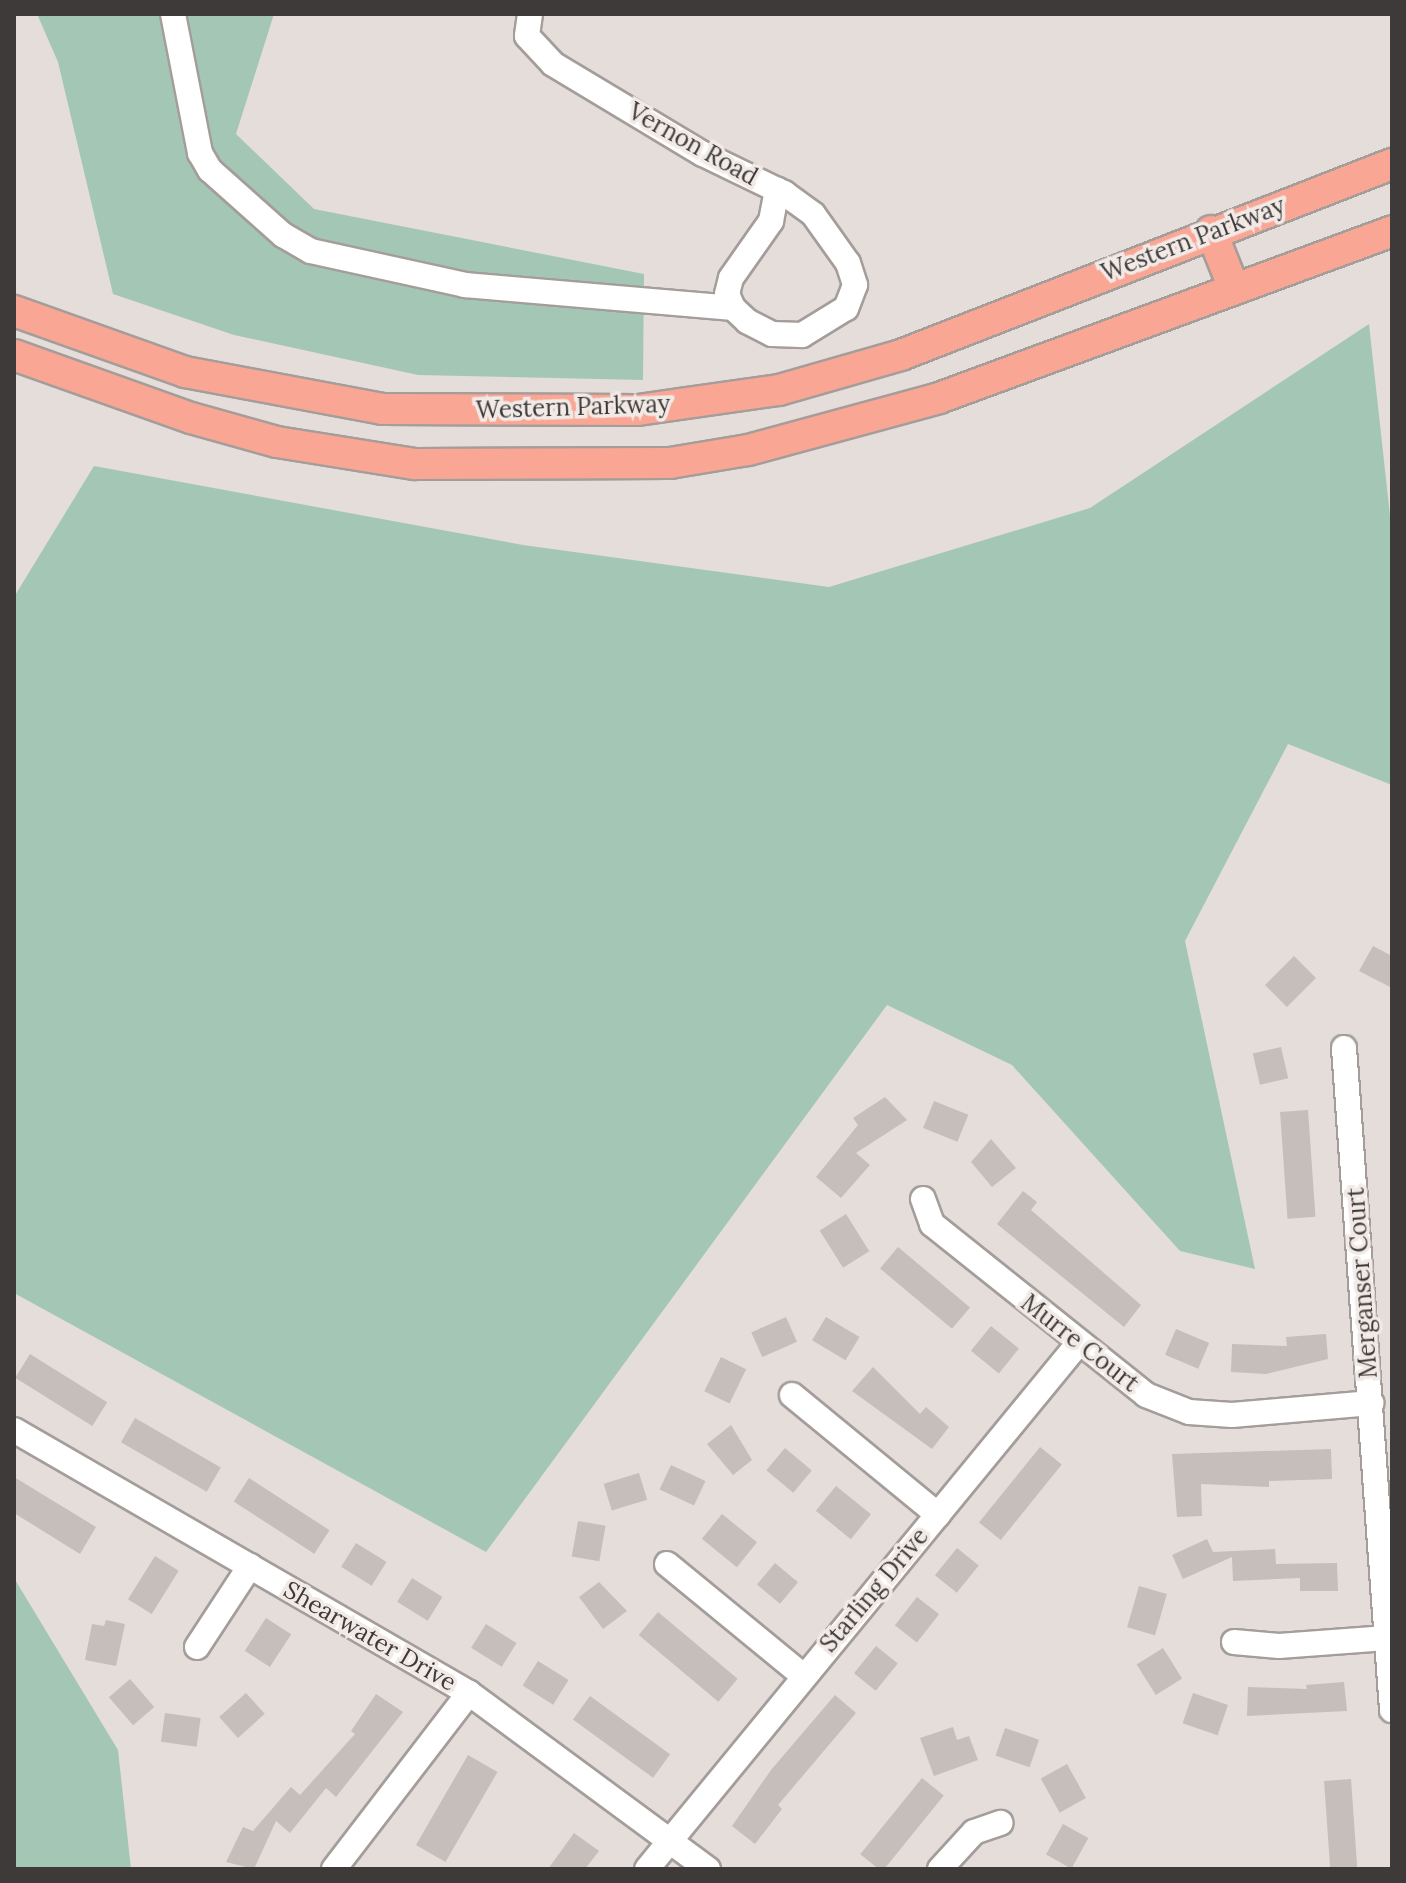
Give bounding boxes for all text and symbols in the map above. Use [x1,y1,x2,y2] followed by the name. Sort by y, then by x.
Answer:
[623,97,763,191] street label: Vernon Road
[1097,191,1289,287] street label: Western Parkway
[475,389,671,425] street label: Western Parkway
[1341,1187,1383,1379] street label: Merganser Court
[1015,1288,1145,1398] street label: Murre Court
[814,1522,934,1658] street label: Starling Drive
[279,1575,461,1697] street label: Shearwater Drive

